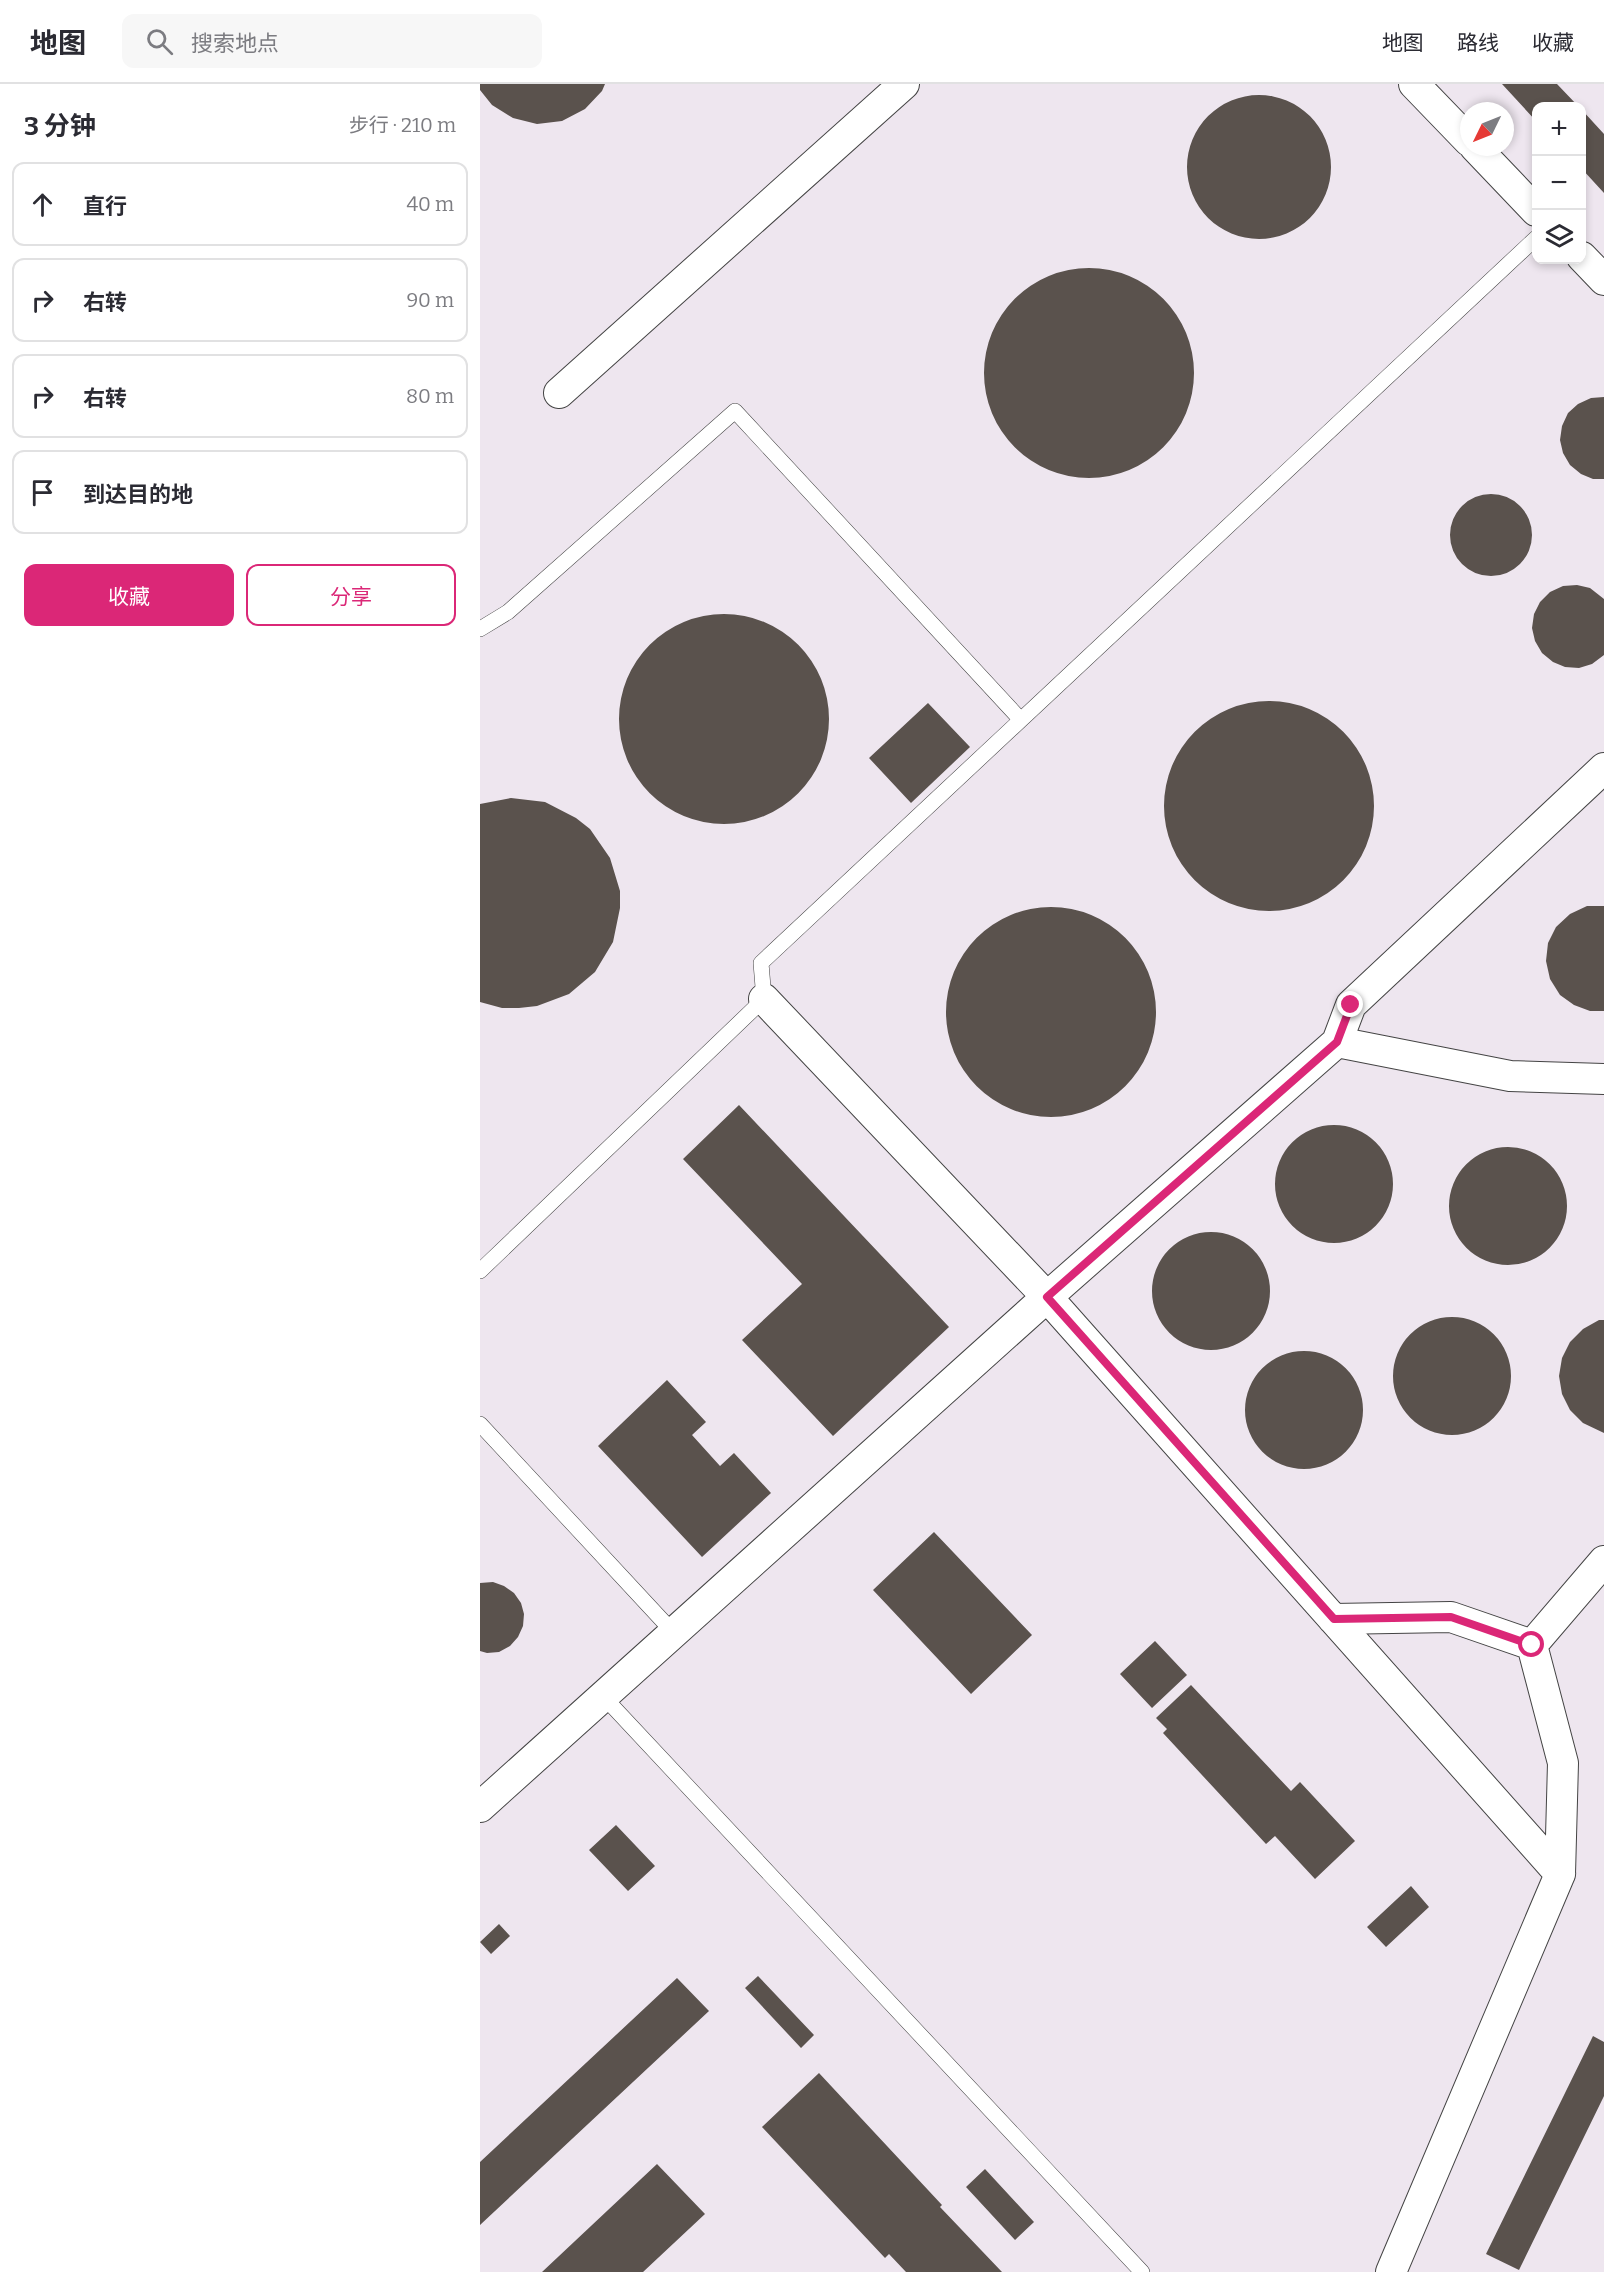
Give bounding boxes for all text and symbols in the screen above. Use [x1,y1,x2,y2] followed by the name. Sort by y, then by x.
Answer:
[122,14,542,68] search box
[143,25,176,58] icon: search
[30,27,86,60] text: 地图
[191,30,279,57] text: 搜索地点
[1382,30,1424,56] text: 地图
[1457,30,1499,56] text: 路线
[1532,30,1574,56] text: 收藏
[1460,102,1514,156] north arrow
[1532,102,1586,264] map controls
[1532,102,1586,156] button: +
[24,111,96,142] text: 3 分钟
[349,113,456,137] text: 步行 · 210 m
[1532,156,1586,210] button: −
[26,188,59,221] icon: ahead
[406,192,454,216] text: 40 m
[83,193,127,220] text: 直行
[1532,210,1586,264] button: layers
[26,284,59,317] icon: right
[406,288,454,312] text: 90 m
[83,289,127,316] text: 右转
[26,380,59,413] icon: right
[406,384,454,408] text: 80 m
[83,385,127,412] text: 右转
[26,476,59,509] icon: arrive
[83,481,193,508] text: 到达目的地
[24,564,234,626] button: 收藏
[246,564,456,626] button: 分享
[1337,991,1363,1017] route end
[1518,1631,1544,1657] route start

